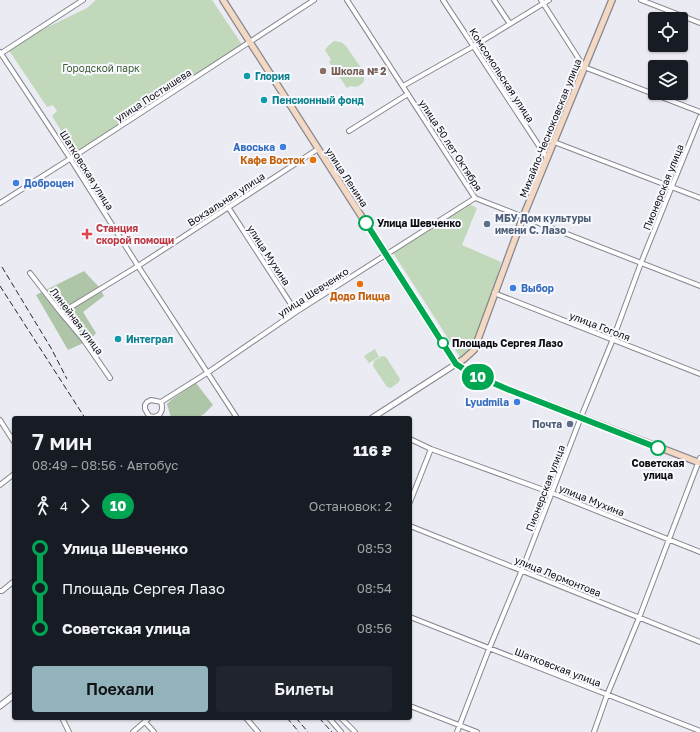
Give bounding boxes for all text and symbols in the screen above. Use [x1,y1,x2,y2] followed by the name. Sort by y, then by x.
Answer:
[648,12,688,100] map controls
[648,12,688,52] button: locate
[467,26,537,124] street label: Комсомольская улица
[517,57,583,199] street label: Михайло-Чесноковская улица
[648,60,688,100] button: layers
[62,62,140,74] park label: Городской парк
[331,65,386,77] place label: Школа № 2
[113,66,193,124] street label: улица Постышева
[318,66,328,76] marker: Школа № 2
[255,70,290,82] place label: Глория
[242,71,252,81] marker: Глория
[272,94,365,106] place label: Пенсионный фонд
[259,95,269,105] marker: Пенсионный фонд
[417,97,485,193] street label: улица 50 лет Октября
[58,128,116,212] street label: Шатковская улица
[233,141,275,153] place label: Авоська
[278,142,288,152] marker: Авоська
[640,142,686,232] street label: Пионерская улица
[323,145,371,209] street label: улица Ленина
[240,154,305,166] place label: Кафе Восток
[308,155,318,165] marker: Кафе Восток
[185,170,267,228] street label: Вокзальная улица
[24,177,74,189] place label: Доброцен
[11,178,21,188] marker: Доброцен
[495,212,591,236] place label: МБУ Дом культуры имени С. Лазо
[358,215,374,231] marker: Улица Шевченко
[377,217,461,229] place label: Улица Шевченко
[482,219,492,229] marker: МБУ Дом культуры имени С. Лазо
[96,222,174,246] place label: Станция скорой помощи
[245,223,293,287] street label: улица Мухина
[81,228,93,240] marker: Станция скорой помощи
[275,265,351,319] street label: улица Шевченко
[355,279,365,289] marker: Додо Пицца
[521,282,554,294] place label: Выбор
[508,283,518,293] marker: Выбор
[48,285,106,357] street label: Линейная улица
[330,290,390,302] place label: Додо Пицца
[568,309,632,343] street label: улица Гоголя
[126,333,173,345] place label: Интеграл
[113,334,123,344] marker: Интеграл
[437,337,449,349] marker: Площадь Сергея Лазо
[452,337,563,349] place label: Площадь Сергея Лазо
[460,364,496,390] line badge: 10
[470,368,486,385] text: 10
[465,396,509,408] place label: Lyudmila
[512,397,522,407] marker: Lyudmila
[532,418,562,430] place label: Почта
[565,419,575,429] marker: Почта
[32,428,92,455] text: 7 мин
[650,440,666,456] marker: Советская улица
[353,441,392,459] text: 116 ₽
[523,443,567,533] street label: Пионерская улица
[32,457,178,473] text: 08:49 – 08:56 · Автобус
[632,457,685,481] place label: Советская улица
[558,481,626,519] street label: улица Мухина
[32,495,54,517] icon: walk
[74,495,96,517] icon: forward
[110,497,126,514] text: 10
[60,498,68,514] text: 4
[309,498,392,514] text: Остановок: 2
[62,539,188,557] text: Улица Шевченко
[357,540,392,556] text: 08:53
[513,553,603,599] street label: улица Лермонтова
[62,579,225,597] text: Площадь Сергея Лазо
[357,580,392,596] text: 08:54
[62,619,190,637] text: Советская улица
[357,620,392,636] text: 08:56
[513,645,603,689] street label: Шатковская улица
[32,666,208,712] button: Поехали
[216,666,392,712] button: Билеты

